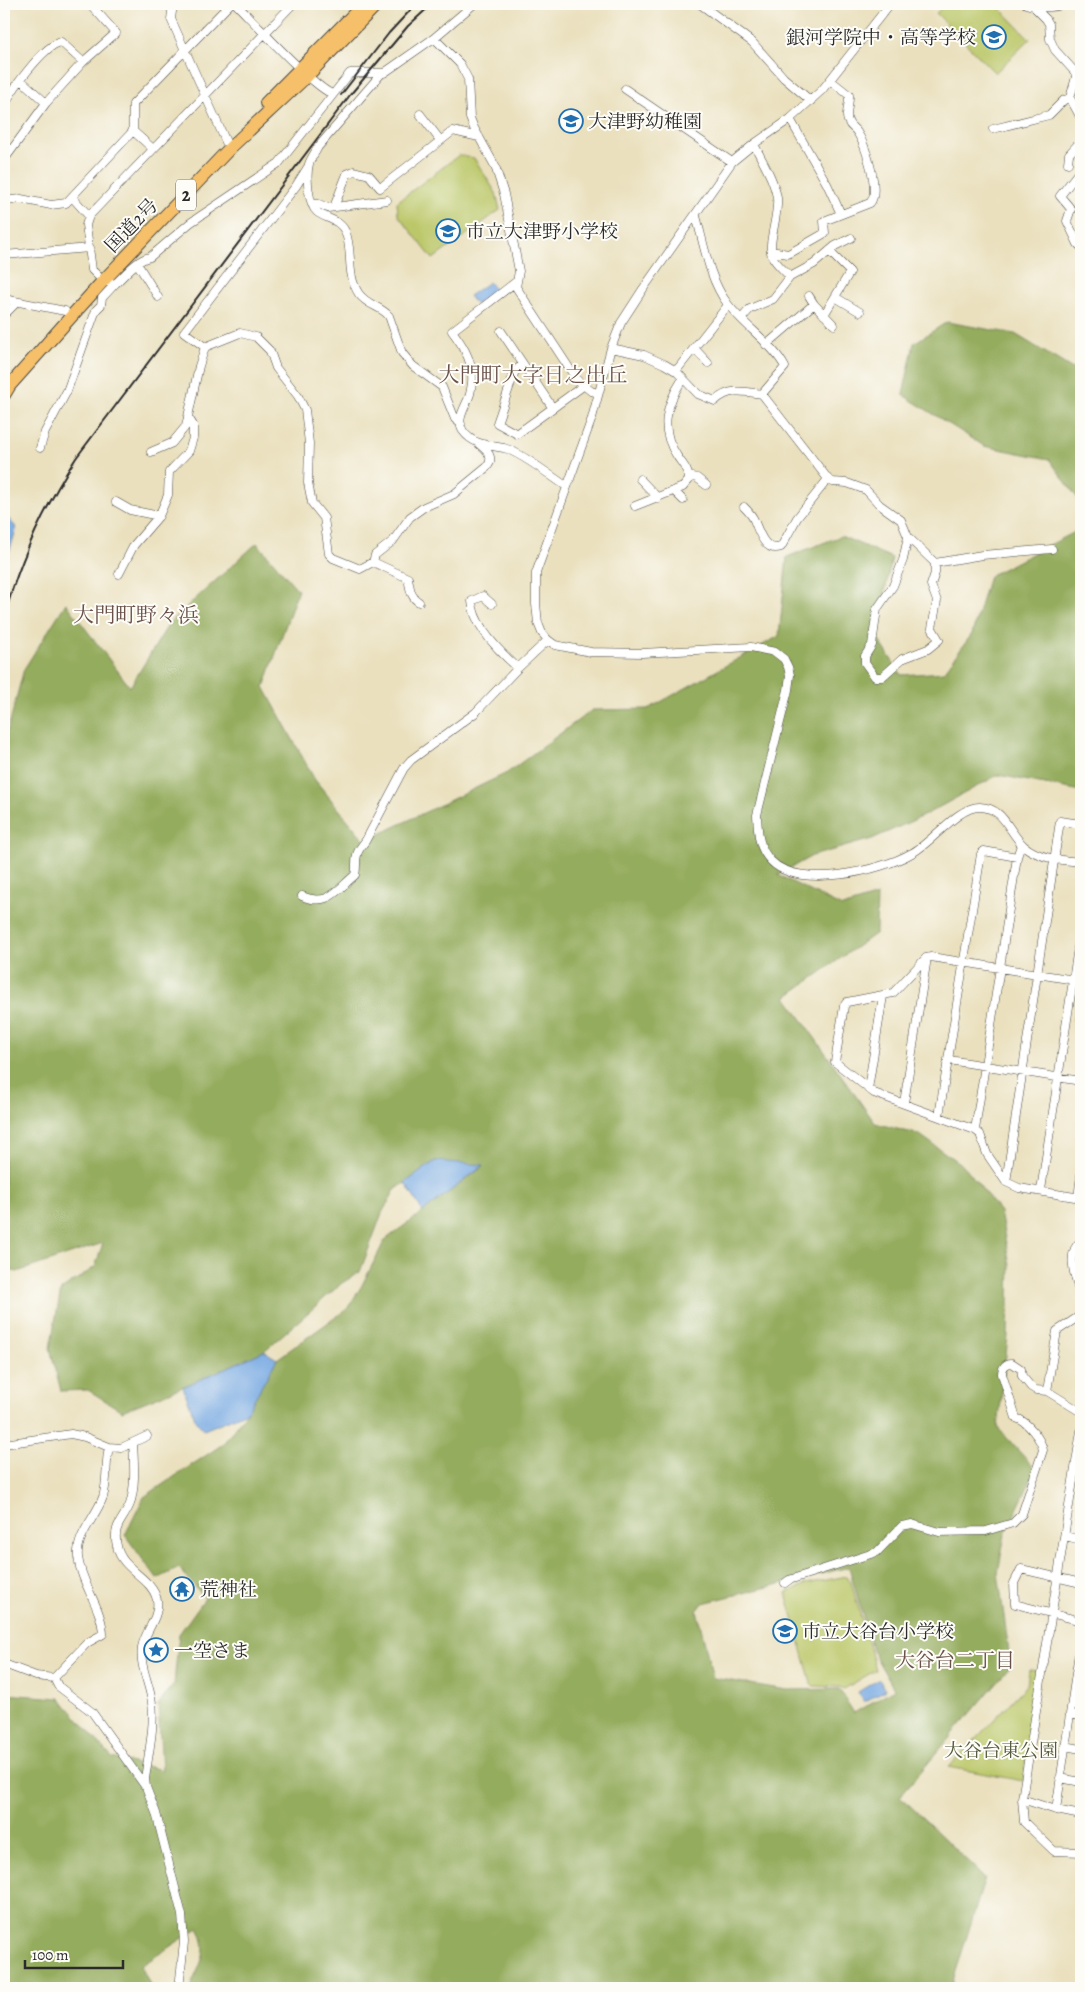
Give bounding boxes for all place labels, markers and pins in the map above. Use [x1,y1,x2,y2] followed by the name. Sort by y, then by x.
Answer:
[981,24,1007,50] school or university icon: 銀河学院中・高等学校
[786,25,976,51] place label: 銀河学院中・高等学校
[558,108,584,134] school or university icon: 大津野幼稚園
[588,109,702,135] place label: 大津野幼稚園
[435,218,461,244] school or university icon: 市立大津野小学校
[466,219,618,245] place label: 市立大津野小学校
[169,1576,195,1602] temple icon: 荒神社
[200,1577,257,1603] place label: 荒神社
[772,1618,798,1644] school or university icon: 市立大谷台小学校
[802,1619,954,1645] place label: 市立大谷台小学校
[143,1637,169,1663] place icon: 一空さま
[174,1638,250,1664] place label: 一空さま

